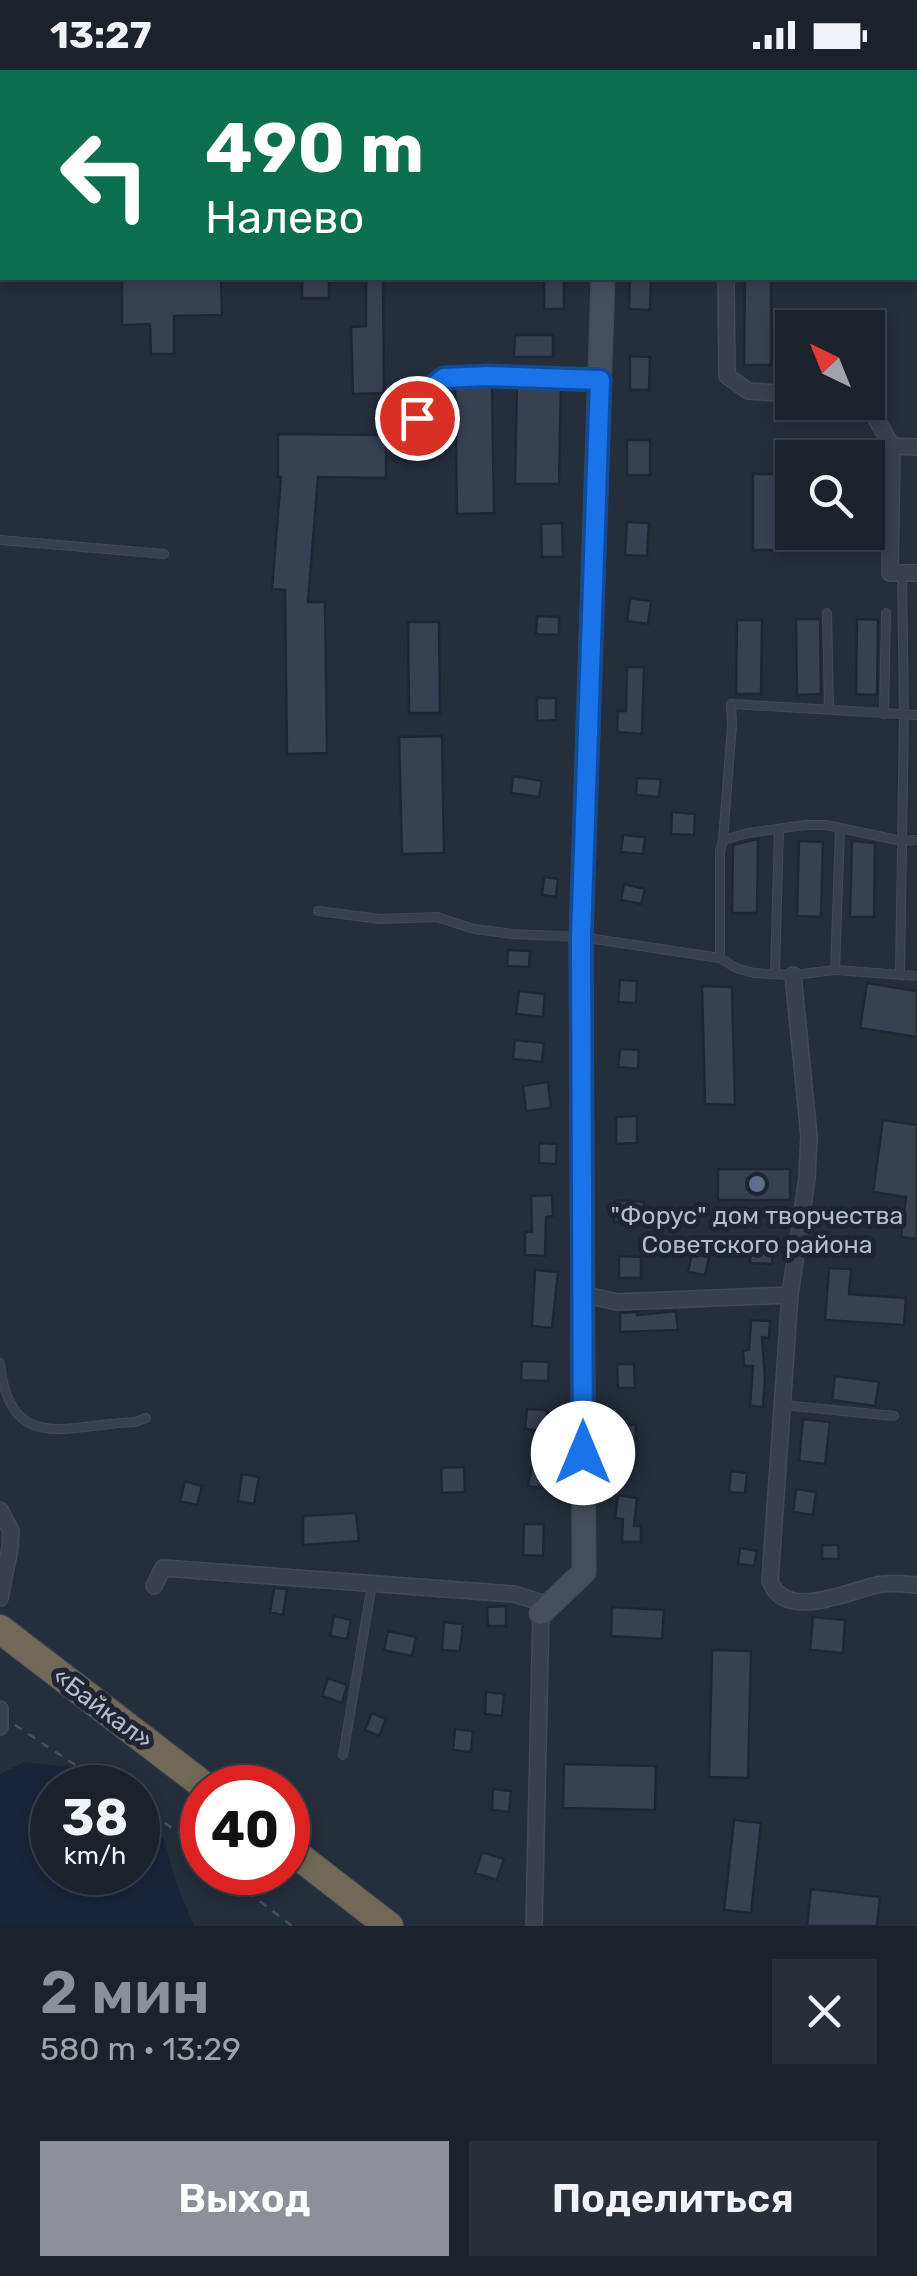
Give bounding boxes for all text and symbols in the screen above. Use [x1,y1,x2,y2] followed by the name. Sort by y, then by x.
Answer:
[50,12,152,58] text: 13:27
[205,107,424,190] text: 490 m
[40,110,170,240] icon: left
[205,191,364,244] text: Налево
[775,310,885,420] north arrow
[775,310,885,550] map controls
[375,376,460,461] pin
[390,391,445,446] icon: arrive
[775,440,885,550] button: search
[746,1173,768,1195] marker: "Форус" дом творчества Советского района
[611,1201,903,1259] place label: "Форус" дом творчества Советского района
[531,1401,635,1505] position arrow
[47,1662,158,1755] street label: «Байкал»
[180,1765,310,1895] speed limit sign: 40
[62,1788,128,1848] text: 38
[64,1841,126,1870] text: km/h
[40,1957,210,2028] text: 2 мин
[772,1959,877,2064] button: close
[40,2030,241,2068] text: 580 m · 13:29
[40,2141,449,2256] button: Выход
[469,2141,877,2256] button: Поделиться

